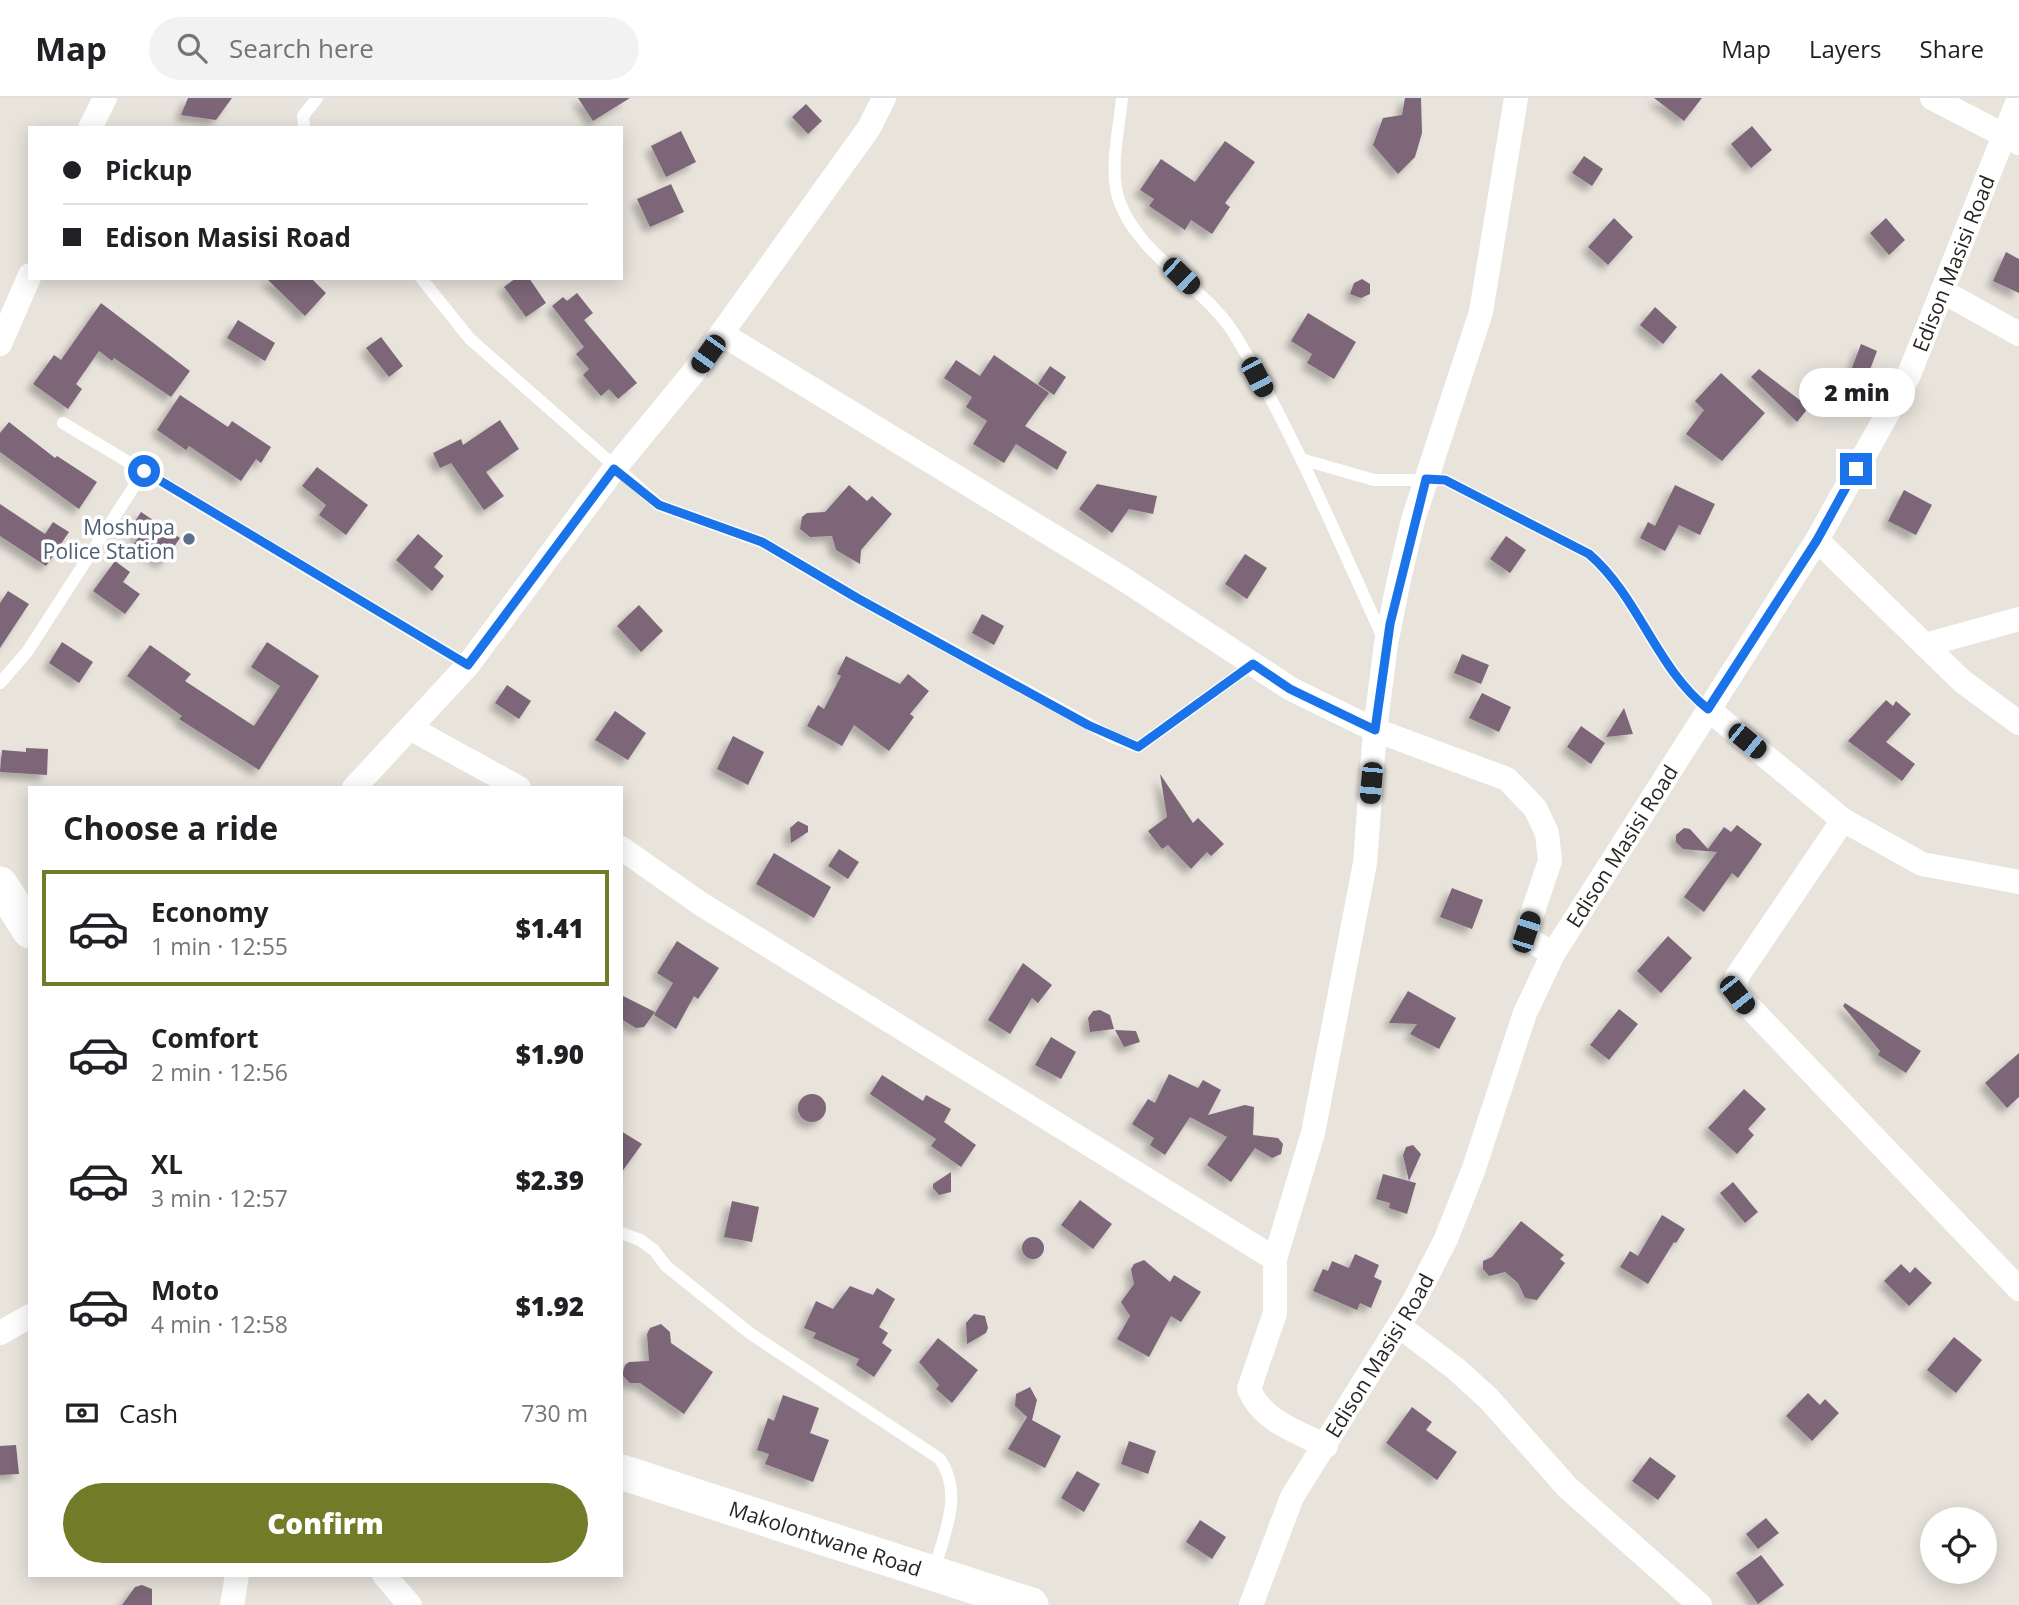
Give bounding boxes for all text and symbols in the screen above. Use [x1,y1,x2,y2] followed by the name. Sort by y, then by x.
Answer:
[149,17,639,80] search box
[35,26,107,71] text: Map
[173,29,211,67] icon: search
[229,30,374,66] text: Search here
[1721,32,1771,65] text: Map
[1809,32,1882,65] text: Layers
[1920,32,1984,65] text: Share
[105,152,192,188] text: Pickup
[1906,171,2001,356] street label: Edison Masisi Road
[105,219,351,255] text: Edison Masisi Road
[1159,254,1204,298] car
[688,331,729,377] car
[1238,354,1277,400] car
[1798,368,1914,416] callout: 2 min
[1824,376,1890,408] text: 2 min
[1840,453,1872,485] route end
[128,455,160,487] route start
[43,513,175,565] place label: Moshupa Police Station
[181,531,197,547] marker: Moshupa Police Station
[1725,720,1770,762] car
[1560,759,1684,933] street label: Edison Masisi Road
[1359,761,1384,805] car
[63,806,278,849] text: Choose a ride
[151,894,269,930] text: Economy
[67,897,130,960] icon: car
[1510,909,1543,955] car
[516,910,584,946] text: $1.41
[151,930,288,962] text: 1 min · 12:55
[1716,972,1759,1018] car
[151,1020,258,1056] text: Comfort
[67,1023,130,1086] icon: car
[516,1036,584,1072] text: $1.90
[151,1056,288,1088] text: 2 min · 12:56
[151,1146,183,1182] text: XL
[67,1149,130,1212] icon: car
[516,1162,584,1198] text: $2.39
[151,1182,288,1214] text: 3 min · 12:57
[1318,1268,1440,1443] street label: Edison Masisi Road
[151,1272,219,1308] text: Moto
[67,1275,130,1338] icon: car
[516,1288,584,1324] text: $1.92
[151,1308,288,1340] text: 4 min · 12:58
[63,1394,101,1432] icon: cash
[119,1395,178,1431] text: Cash
[521,1397,588,1429] text: 730 m
[63,1483,588,1563] button: Confirm
[726,1494,925,1583] street label: Makolontwane Road
[1920,1507,1997,1584] map controls
[1920,1507,1997,1584] button: locate

